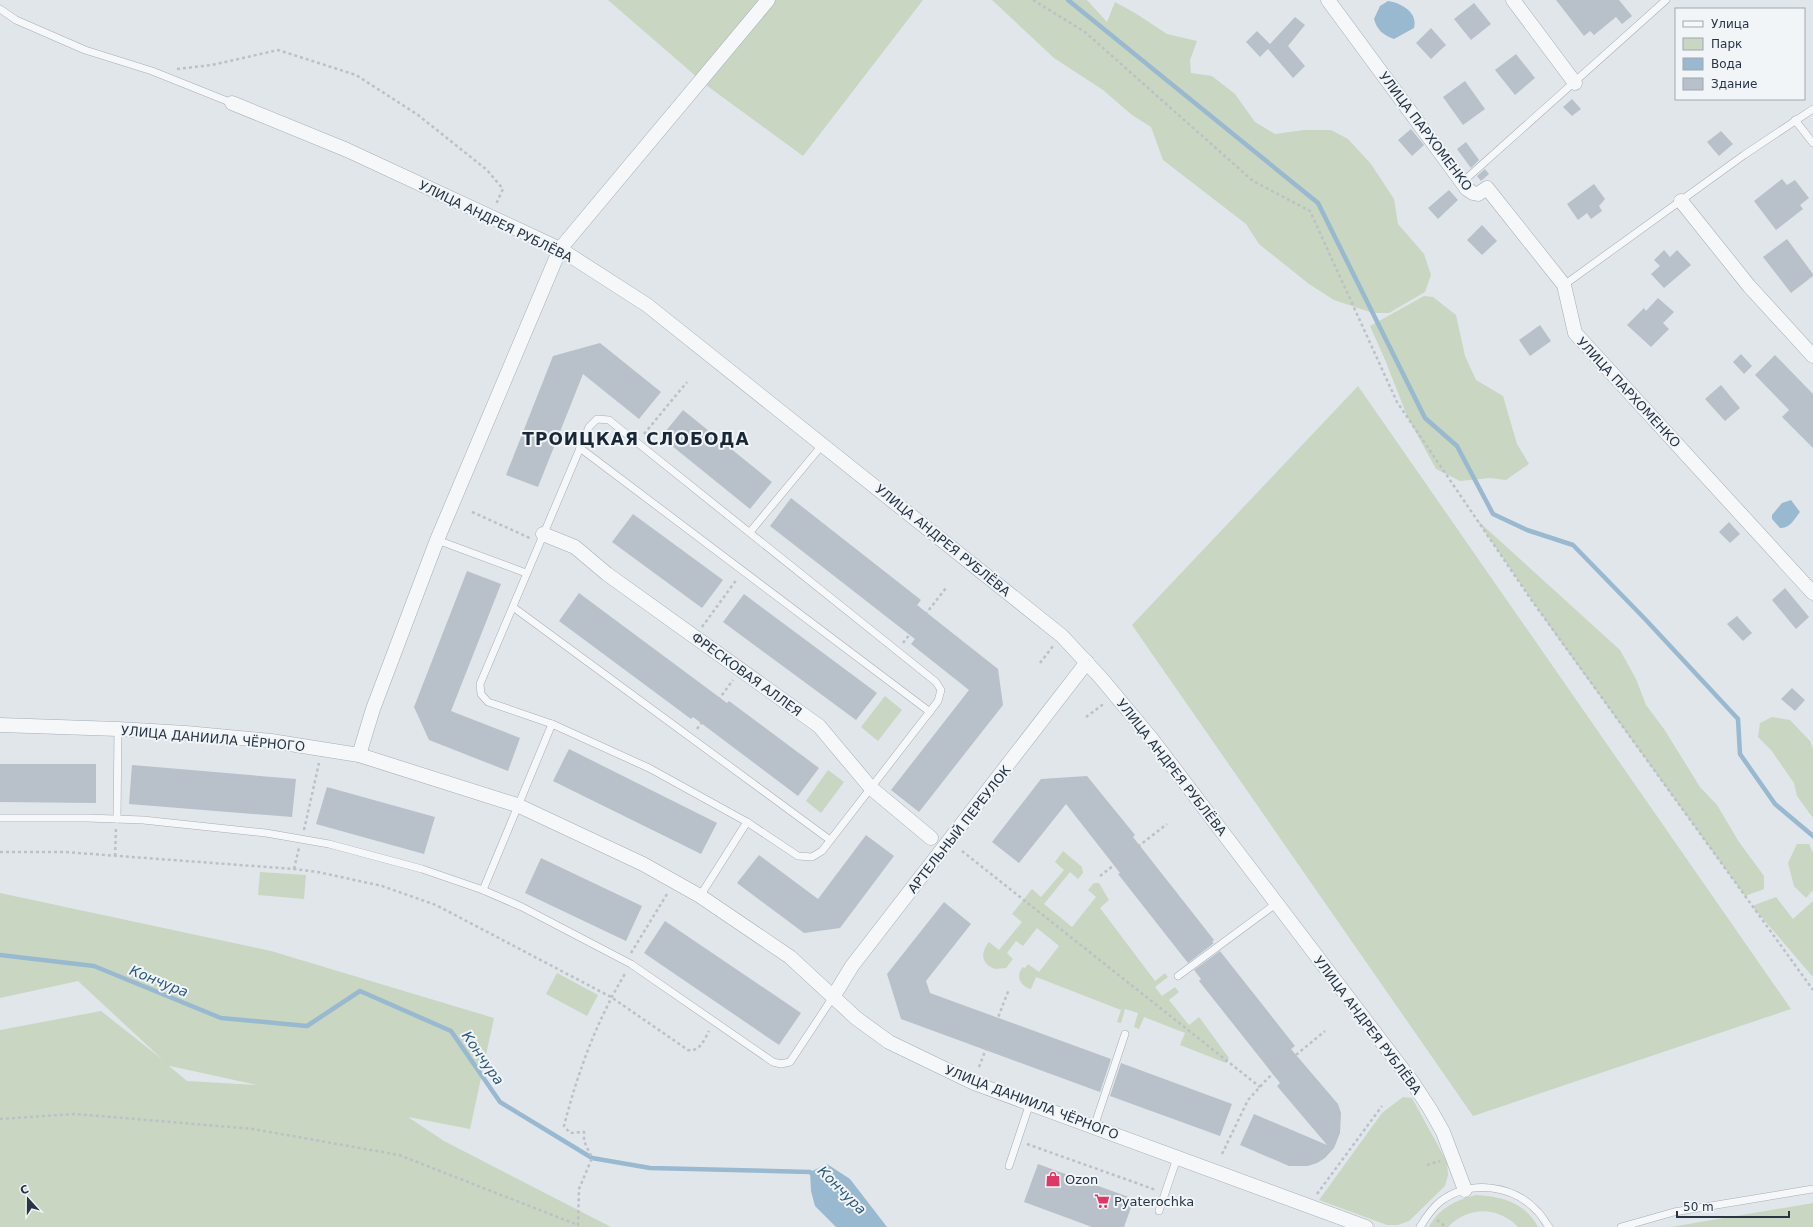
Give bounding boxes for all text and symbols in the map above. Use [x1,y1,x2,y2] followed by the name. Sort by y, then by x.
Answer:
[1675,8,1805,100] legend
[1711,17,1749,31] text: Улица
[1711,37,1742,51] text: Парк
[1711,57,1742,71] text: Вода
[1376,69,1475,194] street label: УЛИЦА ПАРХОМЕНКО
[1711,77,1757,91] text: Здание
[417,178,575,265] street label: УЛИЦА АНДРЕЯ РУБЛЁВА
[1574,334,1684,450] street label: УЛИЦА ПАРХОМЕНКО
[522,429,750,449] district label: ТРОИЦКАЯ СЛОБОДА
[872,481,1013,599] street label: УЛИЦА АНДРЕЯ РУБЛЁВА
[689,629,805,719] street label: ФРЕСКОВАЯ АЛЛЕЯ
[1114,696,1230,839] street label: УЛИЦА АНДРЕЯ РУБЛЁВА
[120,723,306,754] street label: УЛИЦА ДАНИИЛА ЧЁРНОГО
[905,762,1014,896] street label: АРТЕЛЬНЫЙ ПЕРЕУЛОК
[1311,953,1425,1097] street label: УЛИЦА АНДРЕЯ РУБЛЁВА
[127,962,191,1000] water label: Кончура
[459,1028,507,1088] water label: Кончура
[943,1062,1121,1143] street label: УЛИЦА ДАНИИЛА ЧЁРНОГО
[815,1163,869,1217] water label: Кончура
[1044,1170,1062,1188] shop icon: Ozon
[1065,1172,1098,1187] place label: Ozon
[8,1179,48,1219] north arrow
[18,1183,31,1198] text: С
[1093,1192,1111,1210] supermarket icon: Pyaterochka
[1677,1193,1789,1219] scale bar
[1114,1194,1194,1209] place label: Pyaterochka
[1683,1200,1714,1214] text: 50 m

